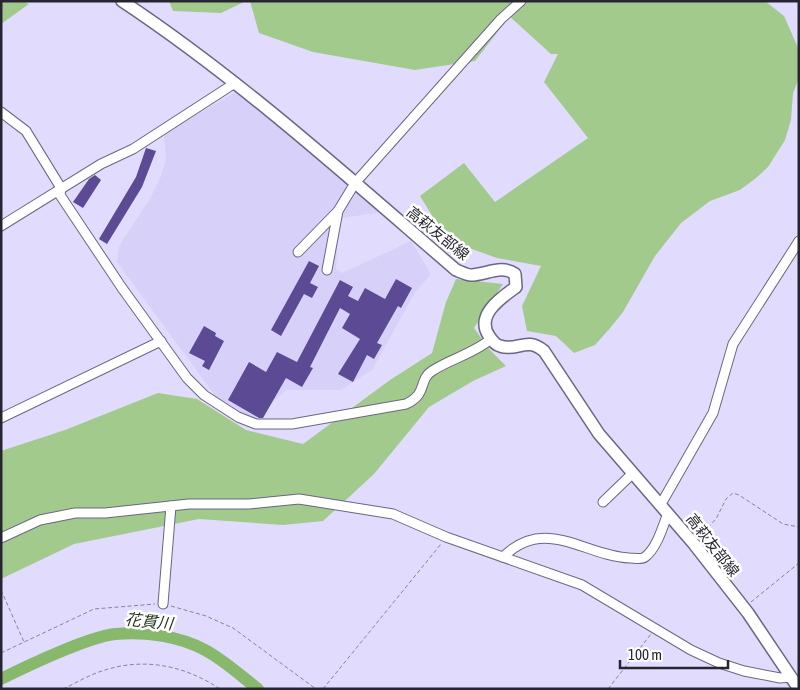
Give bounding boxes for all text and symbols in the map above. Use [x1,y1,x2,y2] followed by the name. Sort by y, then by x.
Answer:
[404,203,472,263] street label: 高萩友部線
[683,510,743,580] street label: 高萩友部線
[124,610,176,633] water label: 花貫川
[620,638,728,670] scale bar
[628,646,662,663] text: 100 m

